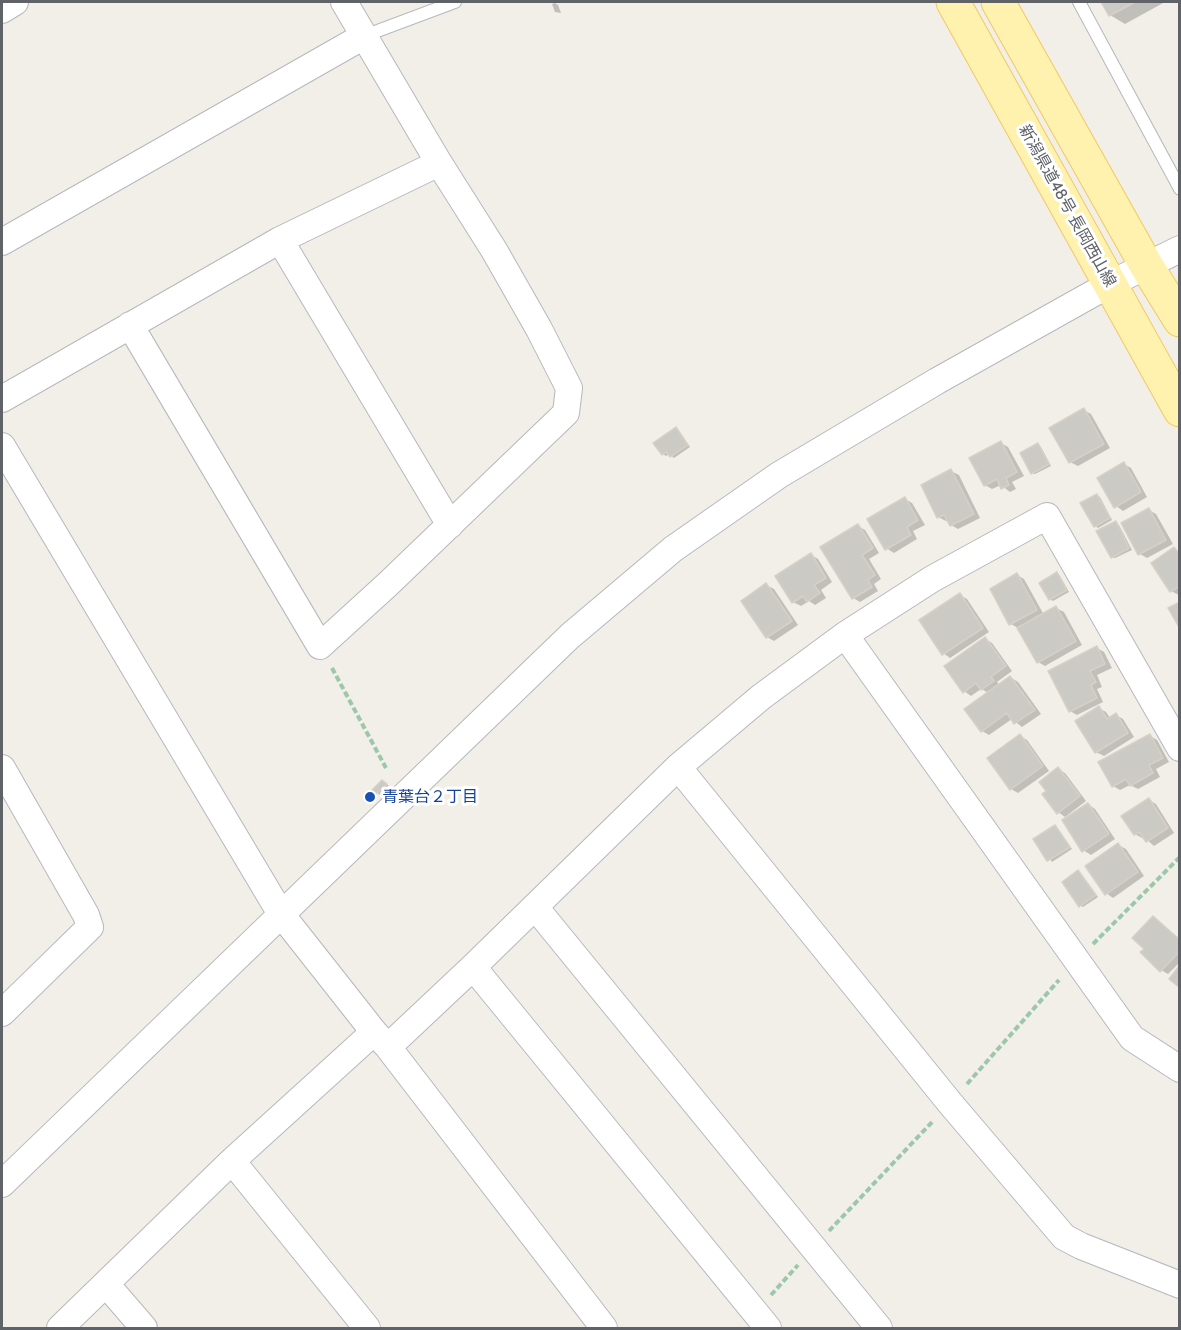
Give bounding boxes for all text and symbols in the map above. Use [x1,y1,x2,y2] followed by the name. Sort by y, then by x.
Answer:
[1014,122,1120,290] street label: 新潟県道48号 長岡西山線
[382,787,478,807] place label: 青葉台２丁目
[363,790,377,804] marker: 青葉台２丁目

